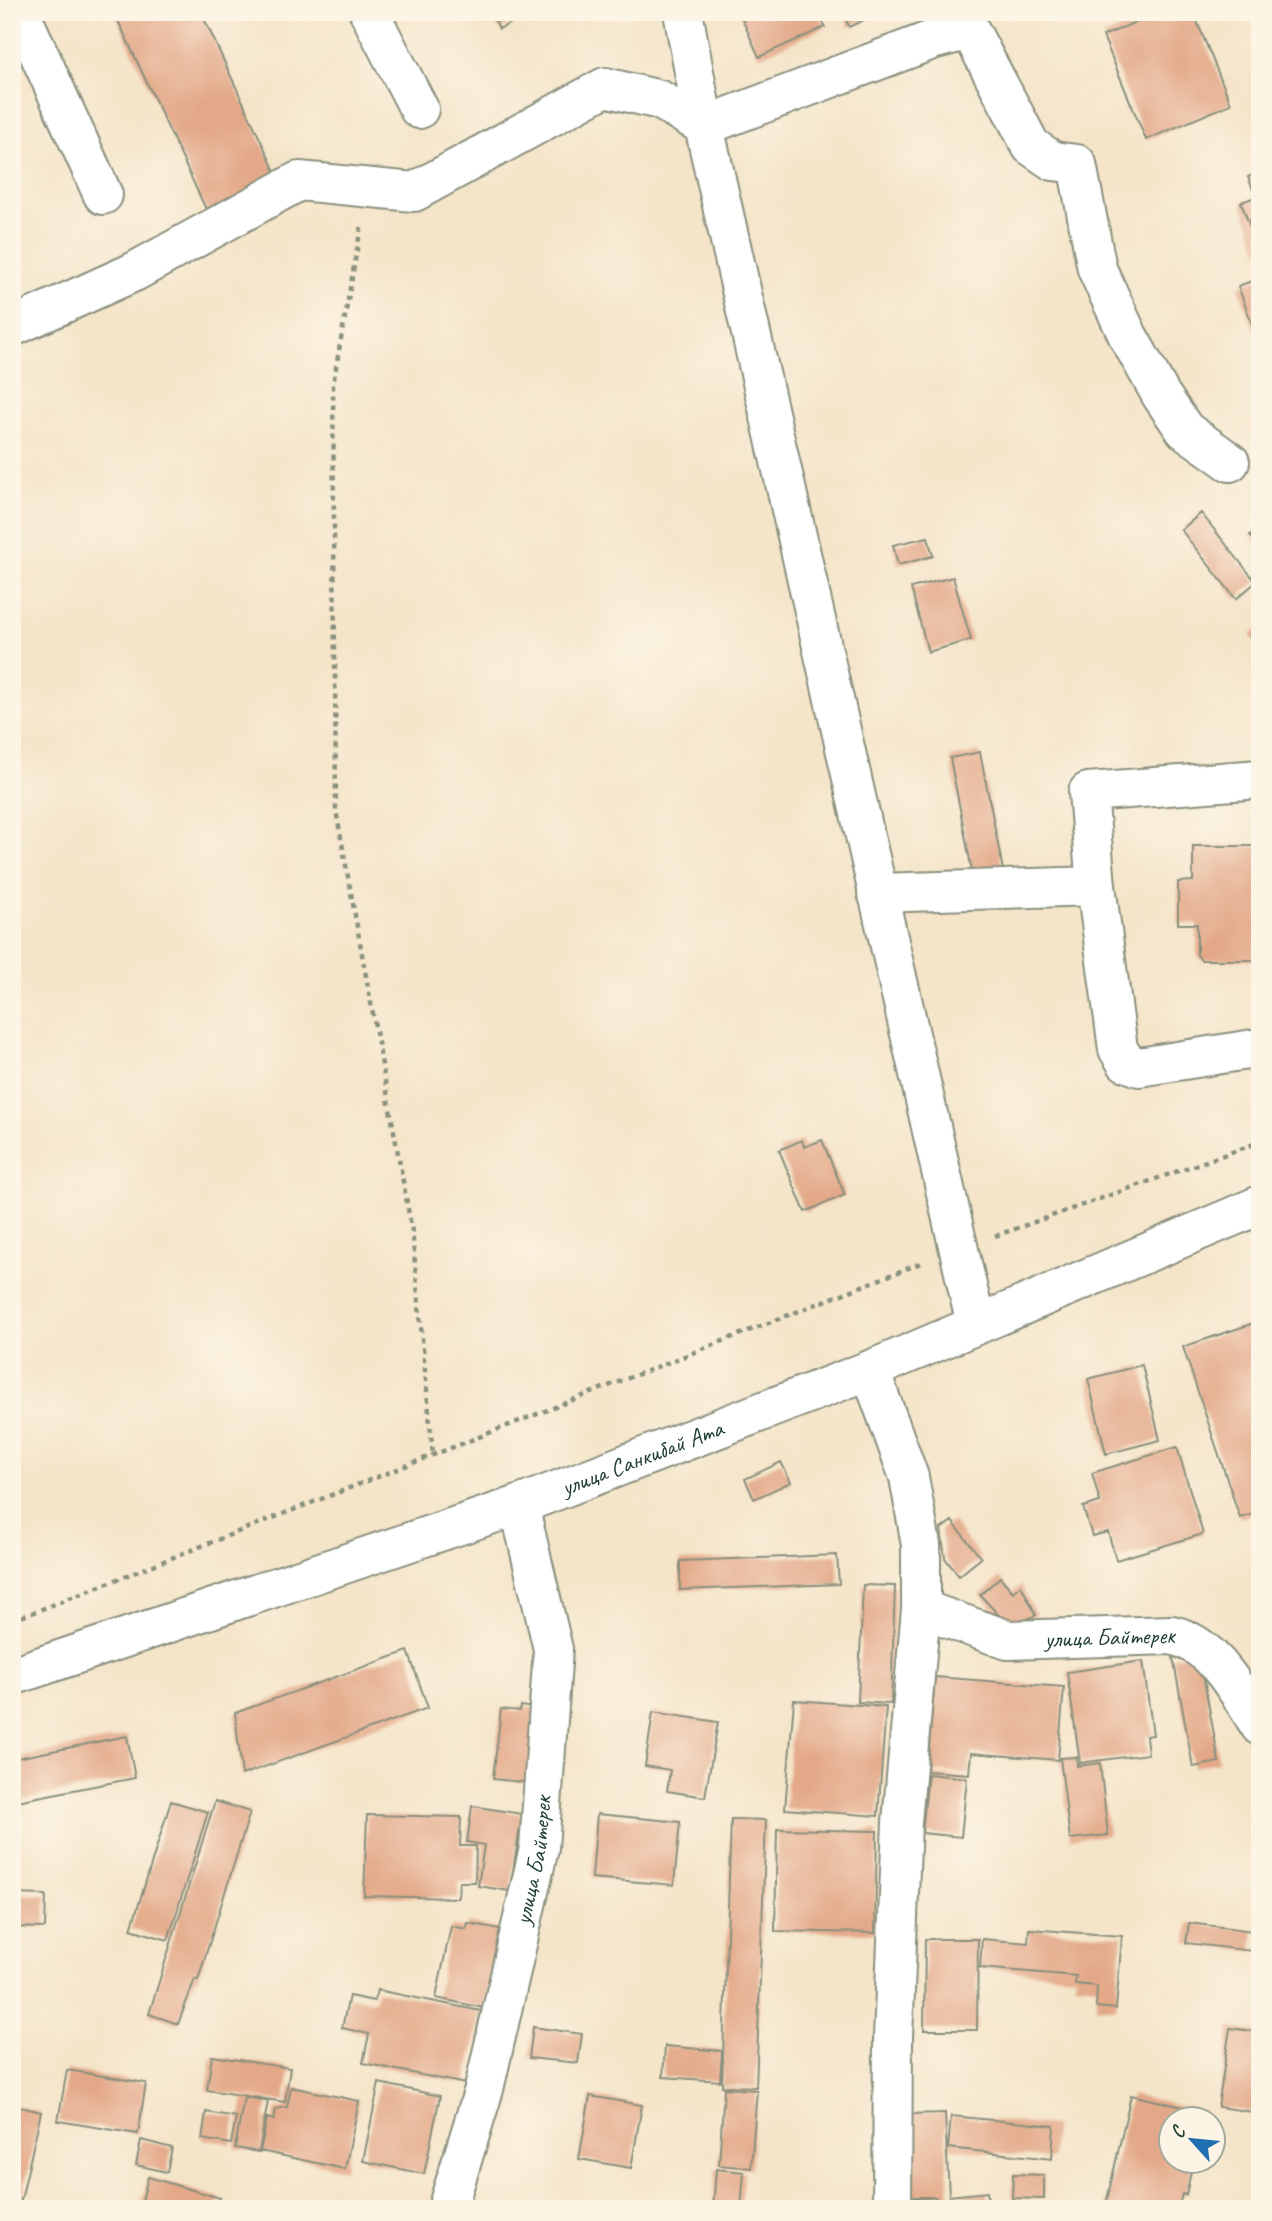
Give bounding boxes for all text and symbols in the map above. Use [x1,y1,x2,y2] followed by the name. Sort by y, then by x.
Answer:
[555,1412,729,1503] street label: улица Санкибай Ата
[1042,1620,1177,1654] street label: улица Байтерек
[507,1792,558,1929] street label: улица Байтерек
[1156,2106,1226,2176] north arrow
[1165,2121,1192,2142] text: С

